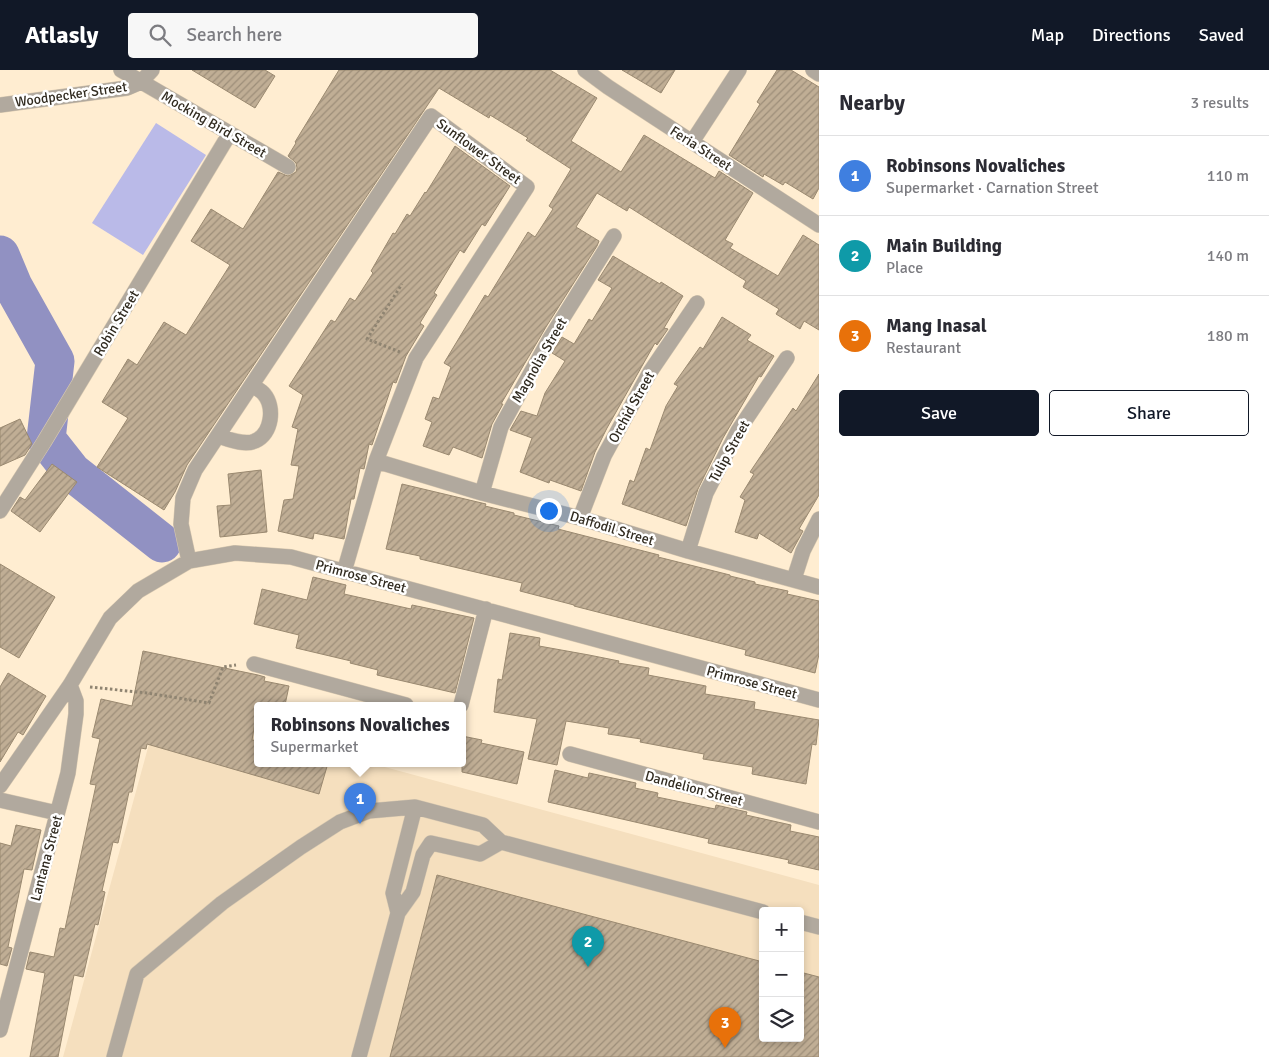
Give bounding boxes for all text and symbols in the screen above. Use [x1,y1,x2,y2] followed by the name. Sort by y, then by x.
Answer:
[128,13,478,58] search box
[25,20,98,50] text: Atlasly
[146,21,174,49] icon: search
[186,23,282,47] text: Search here
[1031,24,1064,46] text: Map
[1092,24,1171,46] text: Directions
[1199,24,1244,46] text: Saved
[14,78,128,111] street label: Woodpecker Street
[158,87,269,161] street label: Mocking Bird Street
[839,90,905,116] text: Nearby
[1190,93,1249,113] text: 3 results
[433,115,524,188] street label: Sunflower Street
[667,122,735,175] street label: Feria Street
[886,154,1065,178] text: Robinsons Novaliches
[851,166,859,186] text: 1
[1207,166,1249,186] text: 110 m
[886,178,1099,198] text: Supermarket · Carnation Street
[886,234,1002,258] text: Main Building
[851,246,859,266] text: 2
[1207,246,1249,266] text: 140 m
[886,258,923,278] text: Place
[90,287,143,359] street label: Robin Street
[886,314,987,338] text: Mang Inasal
[508,315,571,406] street label: Magnolia Street
[851,326,859,346] text: 3
[1207,326,1249,346] text: 180 m
[886,338,961,358] text: Restaurant
[605,368,658,446] street label: Orchid Street
[839,390,1039,436] button: Save
[1049,390,1249,436] button: Share
[705,417,753,485] street label: Tulip Street
[536,498,562,524] your location
[568,508,656,549] street label: Daffodil Street
[314,556,408,597] street label: Primrose Street
[705,662,799,703] street label: Primrose Street
[254,702,466,767] popup
[270,713,450,737] text: Robinsons Novaliches
[270,737,358,757] text: Supermarket
[643,767,745,810] street label: Dandelion Street
[344,783,376,824] pin: 1
[27,813,66,903] street label: Lantana Street
[759,907,804,1042] map controls
[759,907,804,952] button: +
[572,926,604,967] pin: 2
[759,952,804,997] button: −
[759,997,804,1042] button: layers
[709,1007,741,1048] pin: 3

